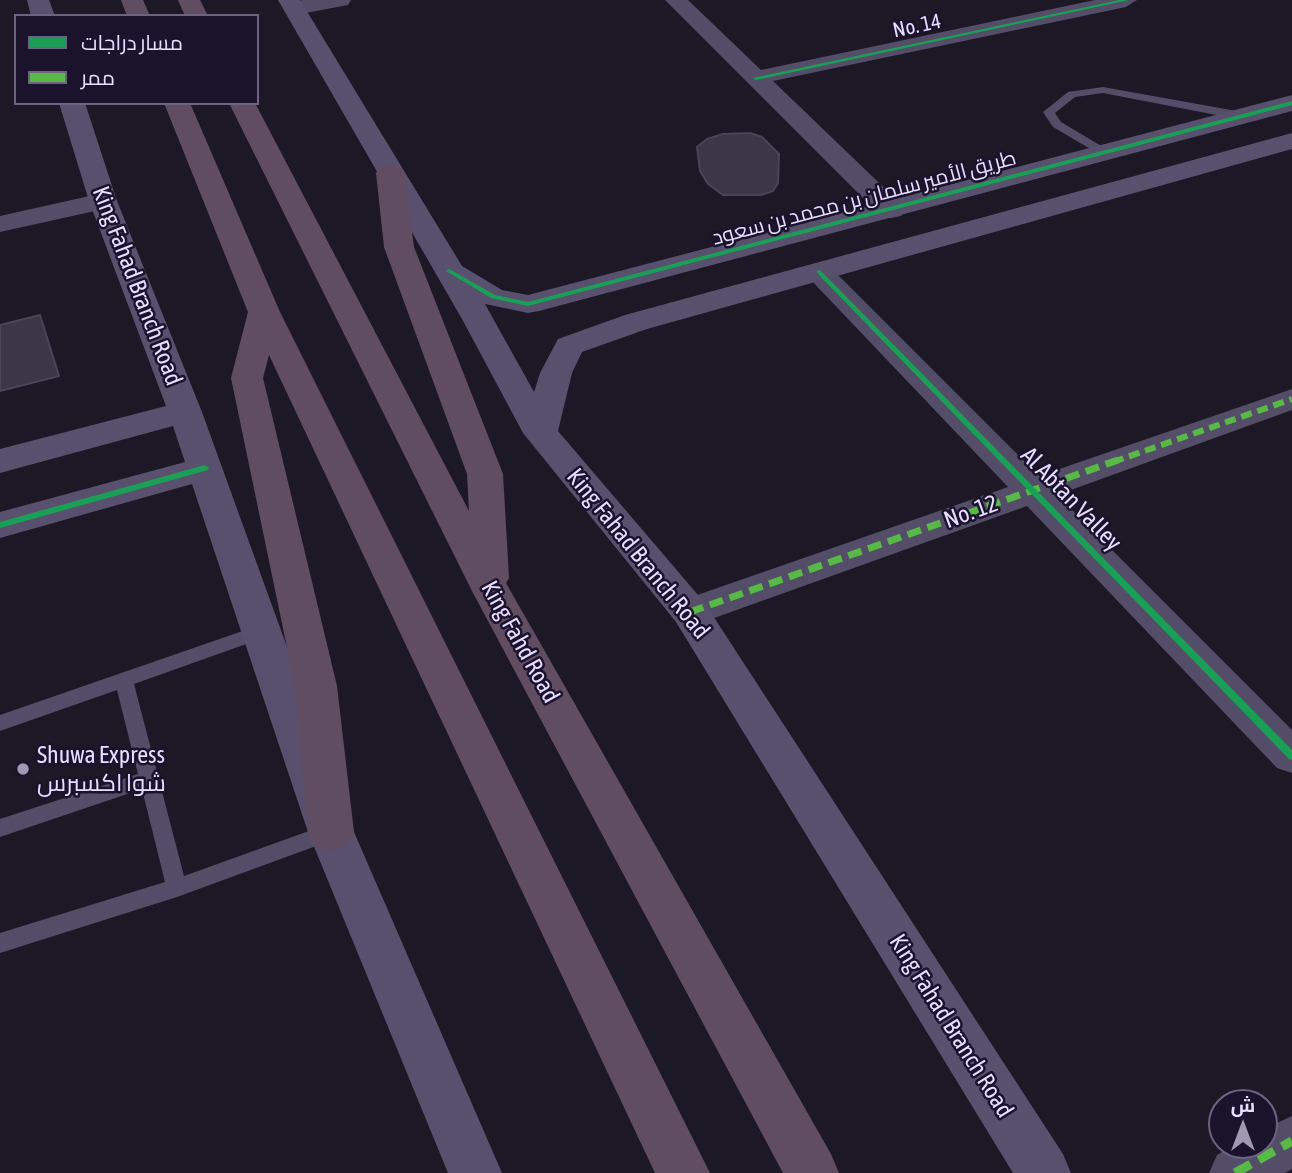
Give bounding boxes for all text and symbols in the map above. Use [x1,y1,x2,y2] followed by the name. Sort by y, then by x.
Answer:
[891,9,943,43] street label: No. 14
[14,14,259,105] legend
[81,30,183,54] text: مسار دراجات
[81,65,115,89] text: ممر
[709,145,1019,251] street label: طريق الأمير سلمان بن محمد بن سعود
[86,182,188,390] street label: King Fahad Branch Road
[1015,441,1127,557] street label: Al Abtan Valley
[560,463,716,645] street label: King Fahad Branch Road
[940,489,1002,535] street label: No. 12
[475,576,565,708] street label: King Fahd Road
[37,741,166,797] place label: Shuwa Express شوا اكسبرس
[15,761,31,777] marker: Shuwa Express شوا اكسبرس
[883,929,1019,1123] street label: King Fahad Branch Road
[1208,1089,1278,1159] north arrow
[1231,1094,1255,1116] text: ش

